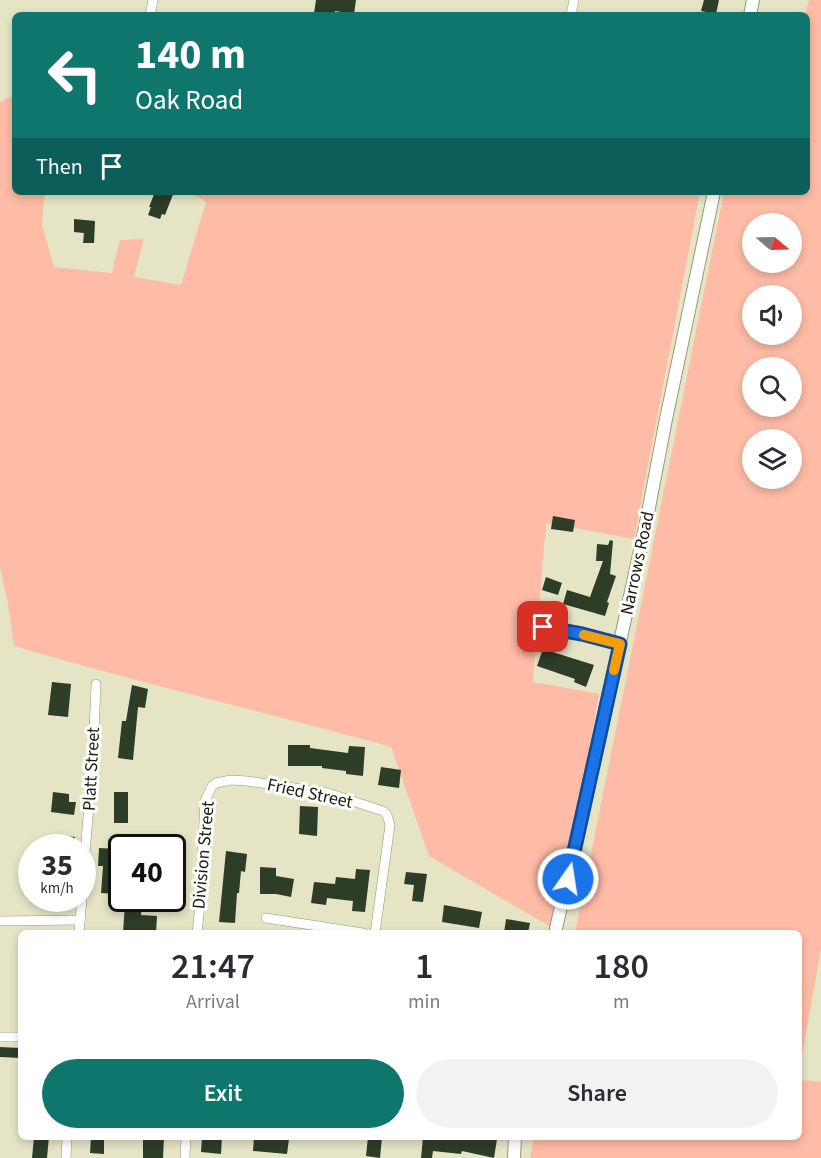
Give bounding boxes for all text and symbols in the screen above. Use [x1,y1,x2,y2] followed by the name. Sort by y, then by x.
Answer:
[135,25,246,85] text: 140 m
[36,36,114,114] icon: left
[135,81,243,120] text: Oak Road
[95,150,128,183] icon: arrive
[36,151,83,183] text: Then
[742,213,802,273] north arrow
[742,213,802,489] map controls
[742,285,802,345] button: sound
[742,357,802,417] button: search
[742,429,802,489] button: layers
[614,509,661,617] street label: Narrows Road
[517,601,568,652] pin
[526,610,559,643] icon: arrive
[77,726,106,812] street label: Platt Street
[265,772,355,815] street label: Fried Street
[186,800,221,910] street label: Division Street
[108,834,186,912] speed limit sign: 40
[41,844,73,887] text: 35
[536,847,600,911] position arrow
[40,878,74,899] text: km/h
[171,941,255,992] text: 21:47
[415,941,433,992] text: 1
[593,941,649,992] text: 180
[186,988,240,1016] text: Arrival
[408,988,440,1016] text: min
[613,988,629,1016] text: m
[42,1059,404,1128] button: Exit
[416,1059,778,1128] button: Share

